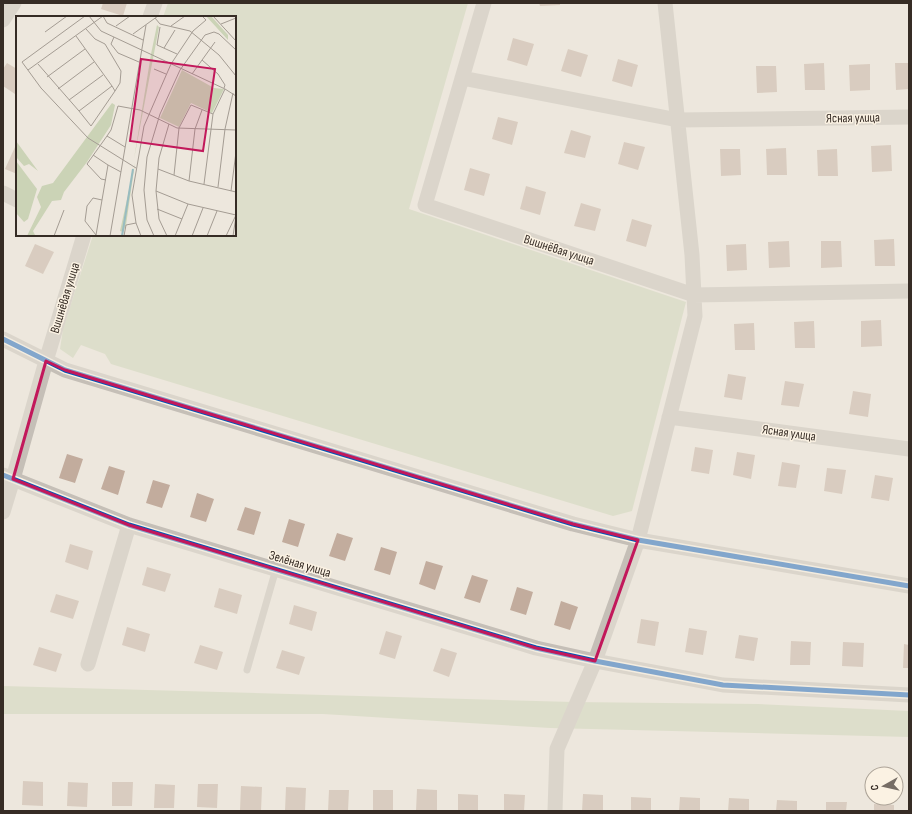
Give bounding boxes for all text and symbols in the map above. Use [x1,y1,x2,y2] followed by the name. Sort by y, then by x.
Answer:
[16,16,236,236] inset map
[826,110,880,126] street label: Ясная улица
[522,231,596,269] street label: Вишнёвая улица
[47,261,83,335] street label: Вишнёвая улица
[761,421,817,445] street label: Ясная улица
[267,547,333,581] street label: Зелёная улица
[864,766,904,806] north arrow
[868,783,881,791] text: С

